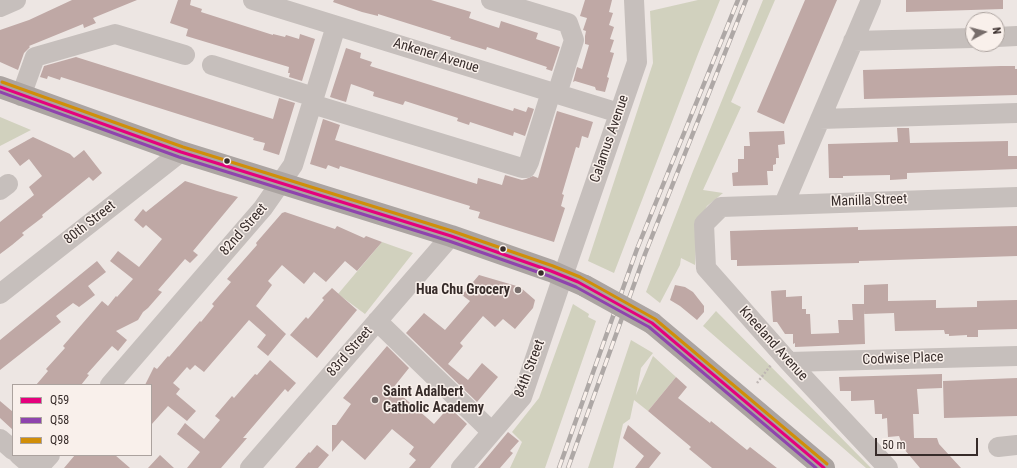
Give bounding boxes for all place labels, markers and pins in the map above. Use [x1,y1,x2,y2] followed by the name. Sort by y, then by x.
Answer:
[222,156,232,166] unlabelled marker
[498,244,508,254] unlabelled marker
[536,268,546,278] unlabelled marker
[416,282,510,298] place label: Hua Chu Grocery
[513,285,523,295] marker: Hua Chu Grocery
[383,384,484,416] place label: Saint Adalbert Catholic Academy
[370,395,380,405] marker: Saint Adalbert Catholic Academy

